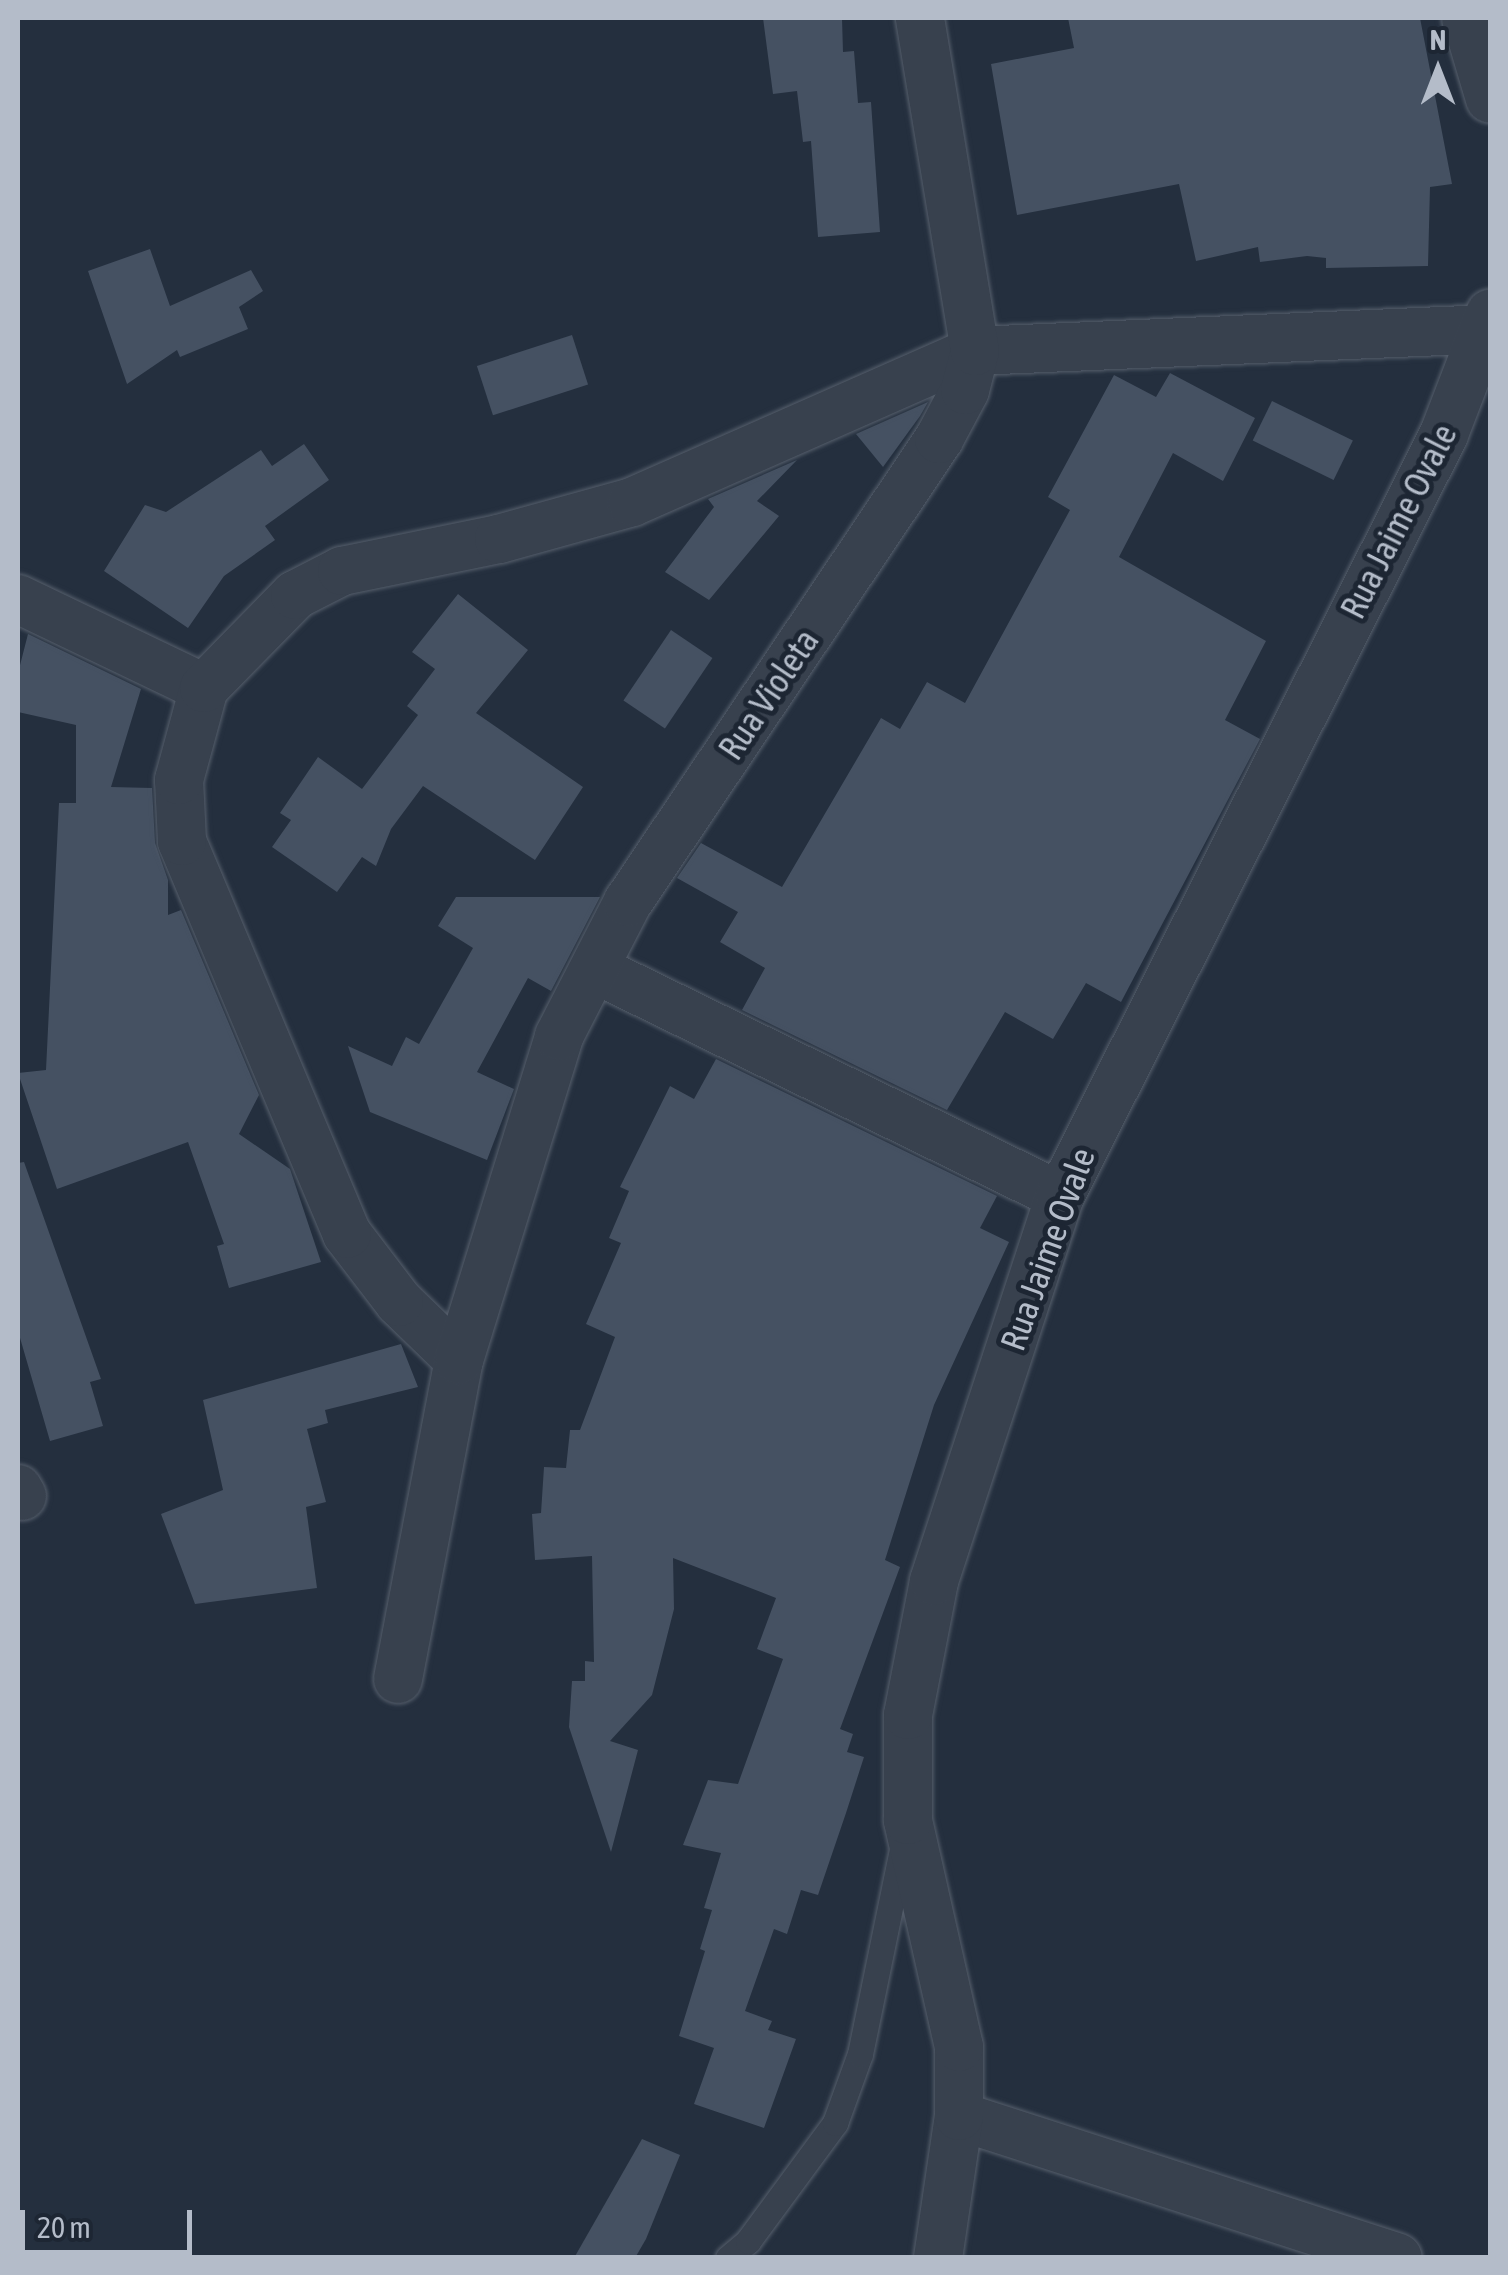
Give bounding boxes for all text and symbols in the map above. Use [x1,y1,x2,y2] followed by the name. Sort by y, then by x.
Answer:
[1388,20,1488,120] north arrow
[1430,24,1446,56] text: N
[1331,417,1465,625] street label: Rua Jaime Ovale
[709,621,827,767] street label: Rua Violeta
[991,1142,1103,1356] street label: Rua Jaime Ovale
[25,2190,198,2252] scale bar
[37,2210,91,2244] text: 20 m

